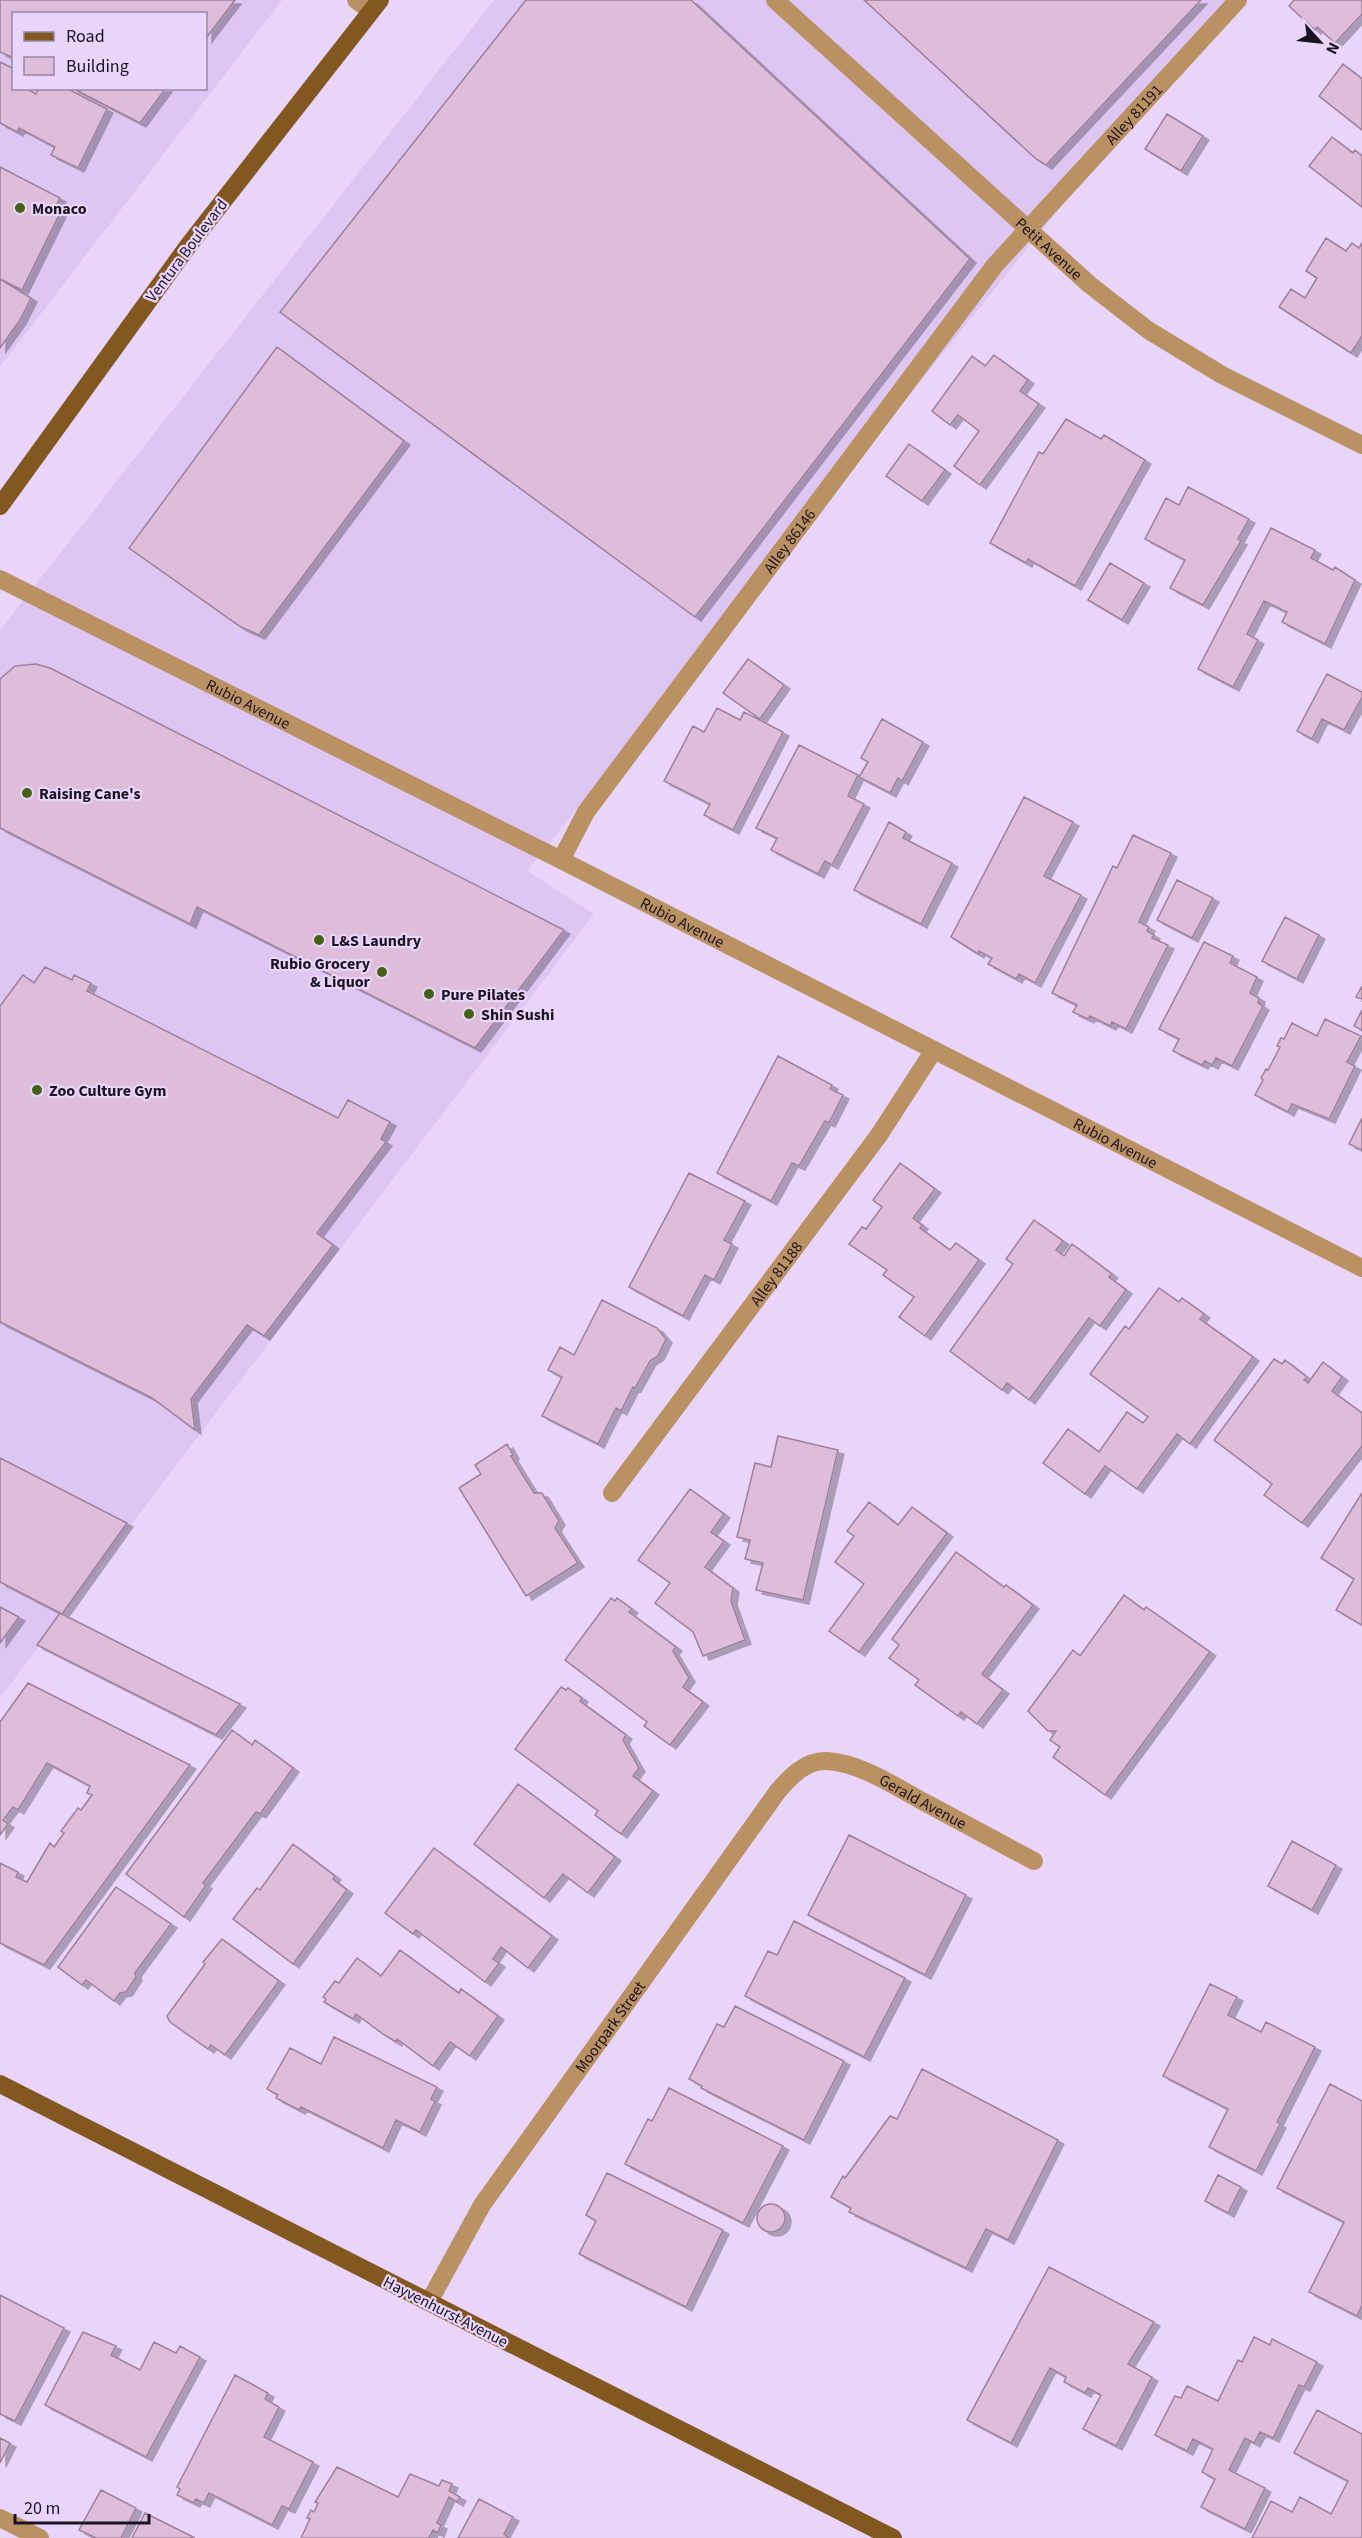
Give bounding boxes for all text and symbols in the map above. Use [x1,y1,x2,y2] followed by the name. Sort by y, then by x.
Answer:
[12,12,207,90] legend
[1290,12,1350,72] north arrow
[66,24,105,49] text: Road
[1320,39,1345,58] text: N
[66,54,129,79] text: Building
[1101,79,1168,150] street label: Alley 81191
[141,195,233,307] street label: Ventura Boulevard
[32,198,87,220] place label: Monaco
[13,201,27,215] marker: Monaco
[1010,213,1087,285] street label: Petit Avenue
[758,504,821,578] street label: Alley 86146
[202,674,294,735] street label: Rubio Avenue
[39,783,141,805] place label: Raising Cane's
[20,786,34,800] marker: Raising Cane's
[636,892,728,954] street label: Rubio Avenue
[331,930,422,952] place label: L&S Laundry
[312,933,326,947] marker: L&S Laundry
[270,953,371,993] place label: Rubio Grocery & Liquor
[375,965,389,979] marker: Rubio Grocery & Liquor
[441,984,525,1006] place label: Pure Pilates
[422,987,436,1001] marker: Pure Pilates
[481,1004,554,1026] place label: Shin Sushi
[462,1007,476,1021] marker: Shin Sushi
[49,1080,166,1102] place label: Zoo Culture Gym
[30,1083,44,1097] marker: Zoo Culture Gym
[1069,1113,1161,1174] street label: Rubio Avenue
[745,1237,808,1311] street label: Alley 81188
[875,1769,970,1835] street label: Gerald Avenue
[570,1976,651,2077] street label: Moorpark Street
[379,2271,512,2353] street label: Hayvenhurst Avenue
[15,2487,148,2525] scale bar
[24,2496,60,2521] text: 20 m

